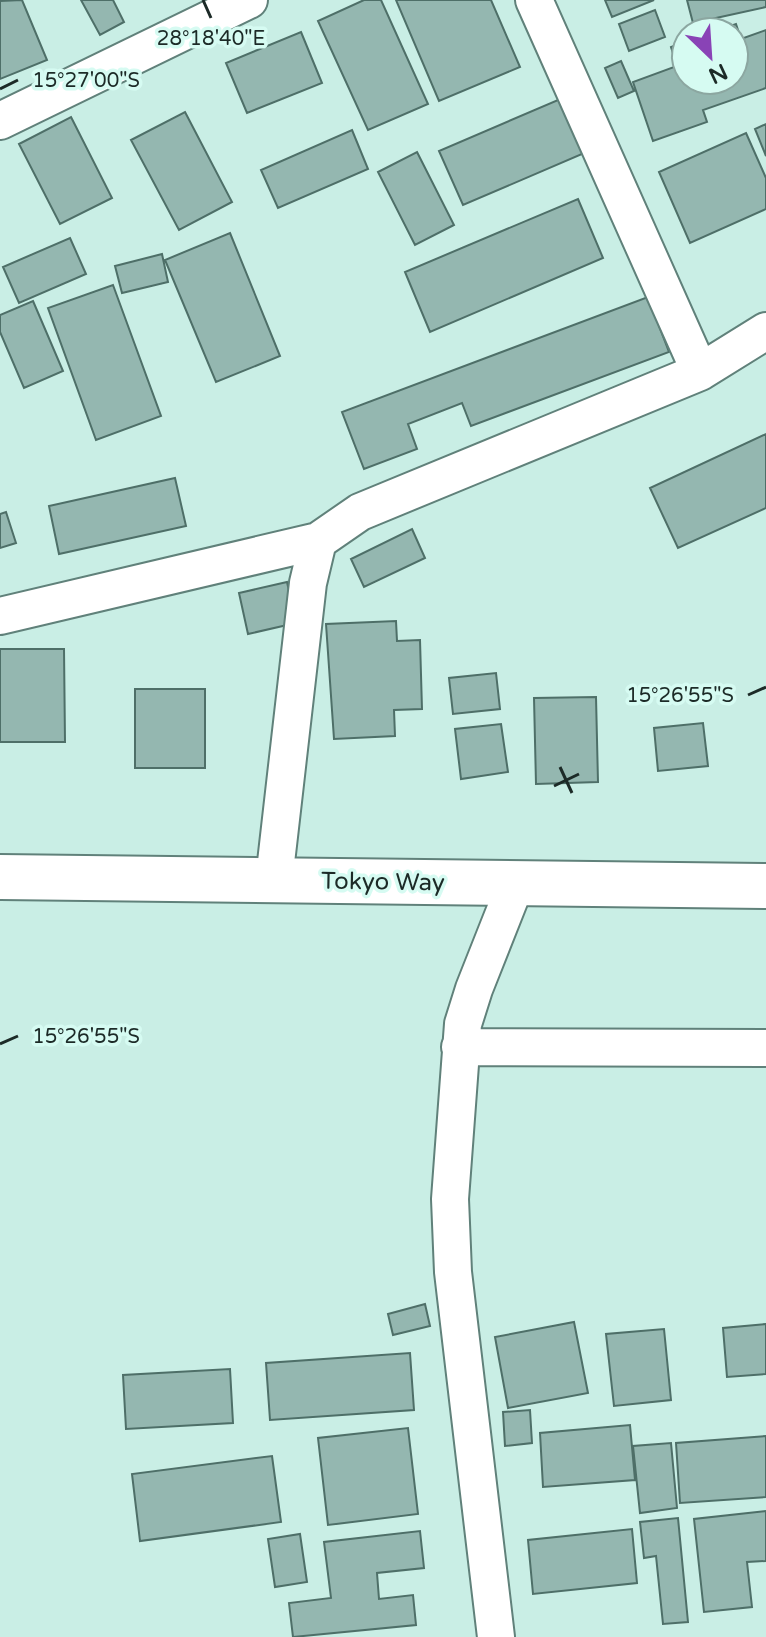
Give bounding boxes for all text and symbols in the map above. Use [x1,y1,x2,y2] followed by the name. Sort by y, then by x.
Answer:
[670,16,750,96] north arrow
[157,27,265,51] text: 28°18'40"E
[705,58,732,89] text: N
[32,69,140,93] text: 15°27'00"S
[626,684,734,708] text: 15°26'55"S
[321,866,445,898] street label: Tokyo Way
[32,1025,140,1049] text: 15°26'55"S

